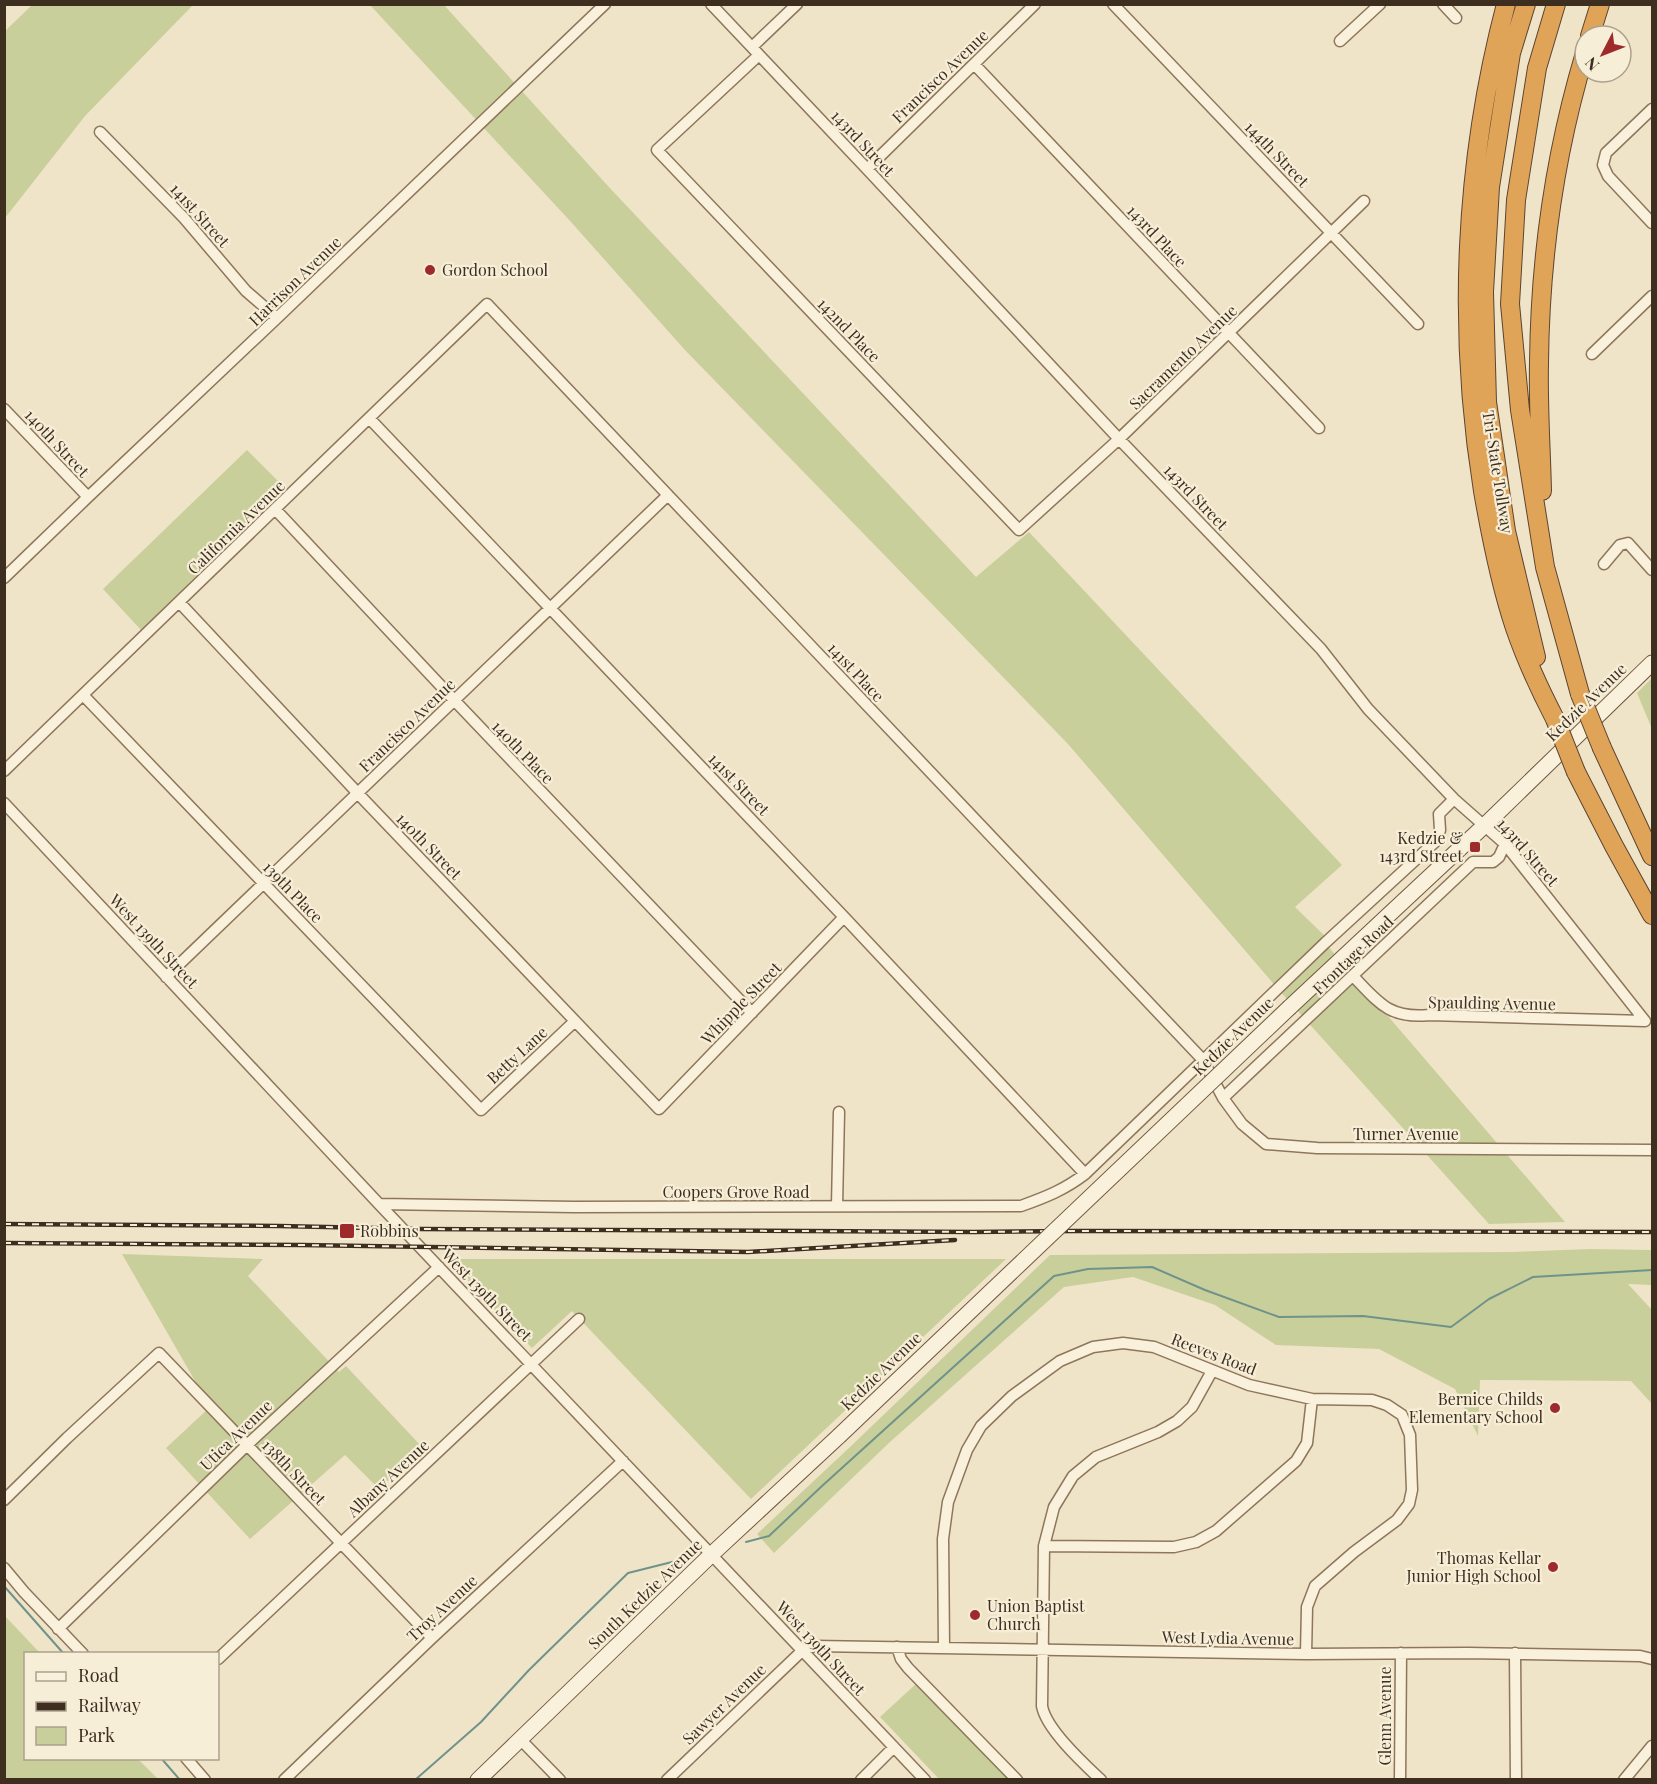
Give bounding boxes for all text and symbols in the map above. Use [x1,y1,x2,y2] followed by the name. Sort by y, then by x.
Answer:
[887,24,992,127] street label: Francisco Avenue
[1573,24,1633,84] north arrow
[1580,53,1603,76] text: N
[827,105,900,181] street label: 143rd Street
[1241,116,1314,191] street label: 144th Street
[166,178,235,251] street label: 141st Street
[1123,200,1192,272] street label: 143rd Place
[244,231,345,330] street label: Harrison Avenue
[442,259,549,280] place label: Gordon School
[423,263,437,277] marker: Gordon School
[813,293,885,366] street label: 142nd Place
[1124,300,1241,414] street label: Sacramento Avenue
[21,404,94,481] street label: 140th Street
[1478,409,1519,535] street label: Tri-State Tollway
[1160,459,1233,534] street label: 143rd Street
[183,475,289,578] street label: California Avenue
[823,637,889,706] street label: 141st Place
[1541,658,1631,745] street label: Kedzie Avenue
[354,673,459,776] street label: Francisco Avenue
[488,716,559,788] street label: 140th Place
[704,748,775,820] street label: 141st Street
[392,808,467,884] street label: 140th Street
[1493,813,1564,890] street label: 143rd Street
[1379,827,1464,866] place label: Kedzie & 143rd Street
[1468,840,1482,854] marker: Kedzie & 143rd Street
[259,856,328,927] street label: 139th Place
[105,889,204,992] street label: West 139th Street
[1308,911,1398,999] street label: Frontage Road
[695,957,785,1049] street label: Whipple Street
[1428,991,1556,1014] street label: Spaulding Avenue
[1188,992,1278,1079] street label: Kedzie Avenue
[482,1021,551,1088] street label: Betty Lane
[1353,1123,1459,1144] street label: Turner Avenue
[662,1181,810,1202] street label: Coopers Grove Road
[360,1220,419,1241] place label: Robbins
[338,1222,356,1240] marker: Robbins
[437,1243,537,1346] street label: West 139th Street
[836,1327,926,1414] street label: Kedzie Avenue
[1168,1328,1260,1379] street label: Reeves Road
[1409,1388,1543,1427] place label: Bernice Childs Elementary School
[195,1395,276,1475] street label: Utica Avenue
[1548,1401,1562,1415] marker: Bernice Childs Elementary School
[258,1434,331,1509] street label: 138th Street
[341,1434,433,1522] street label: Albany Avenue
[583,1534,706,1653] street label: South Kedzie Avenue
[1406,1547,1541,1586] place label: Thomas Kellar Junior High School
[1546,1560,1560,1574] marker: Thomas Kellar Junior High School
[402,1570,481,1646] street label: Troy Avenue
[987,1595,1085,1634] place label: Union Baptist Church
[772,1596,871,1699] street label: West 139th Street
[968,1608,982,1622] marker: Union Baptist Church
[1161,1626,1294,1649] street label: West Lydia Avenue
[24,1652,219,1760] legend
[678,1659,770,1749] street label: Sawyer Avenue
[78,1663,119,1687] text: Road
[1374,1666,1395,1766] street label: Glenn Avenue
[78,1693,141,1717] text: Railway
[78,1723,115,1747] text: Park

